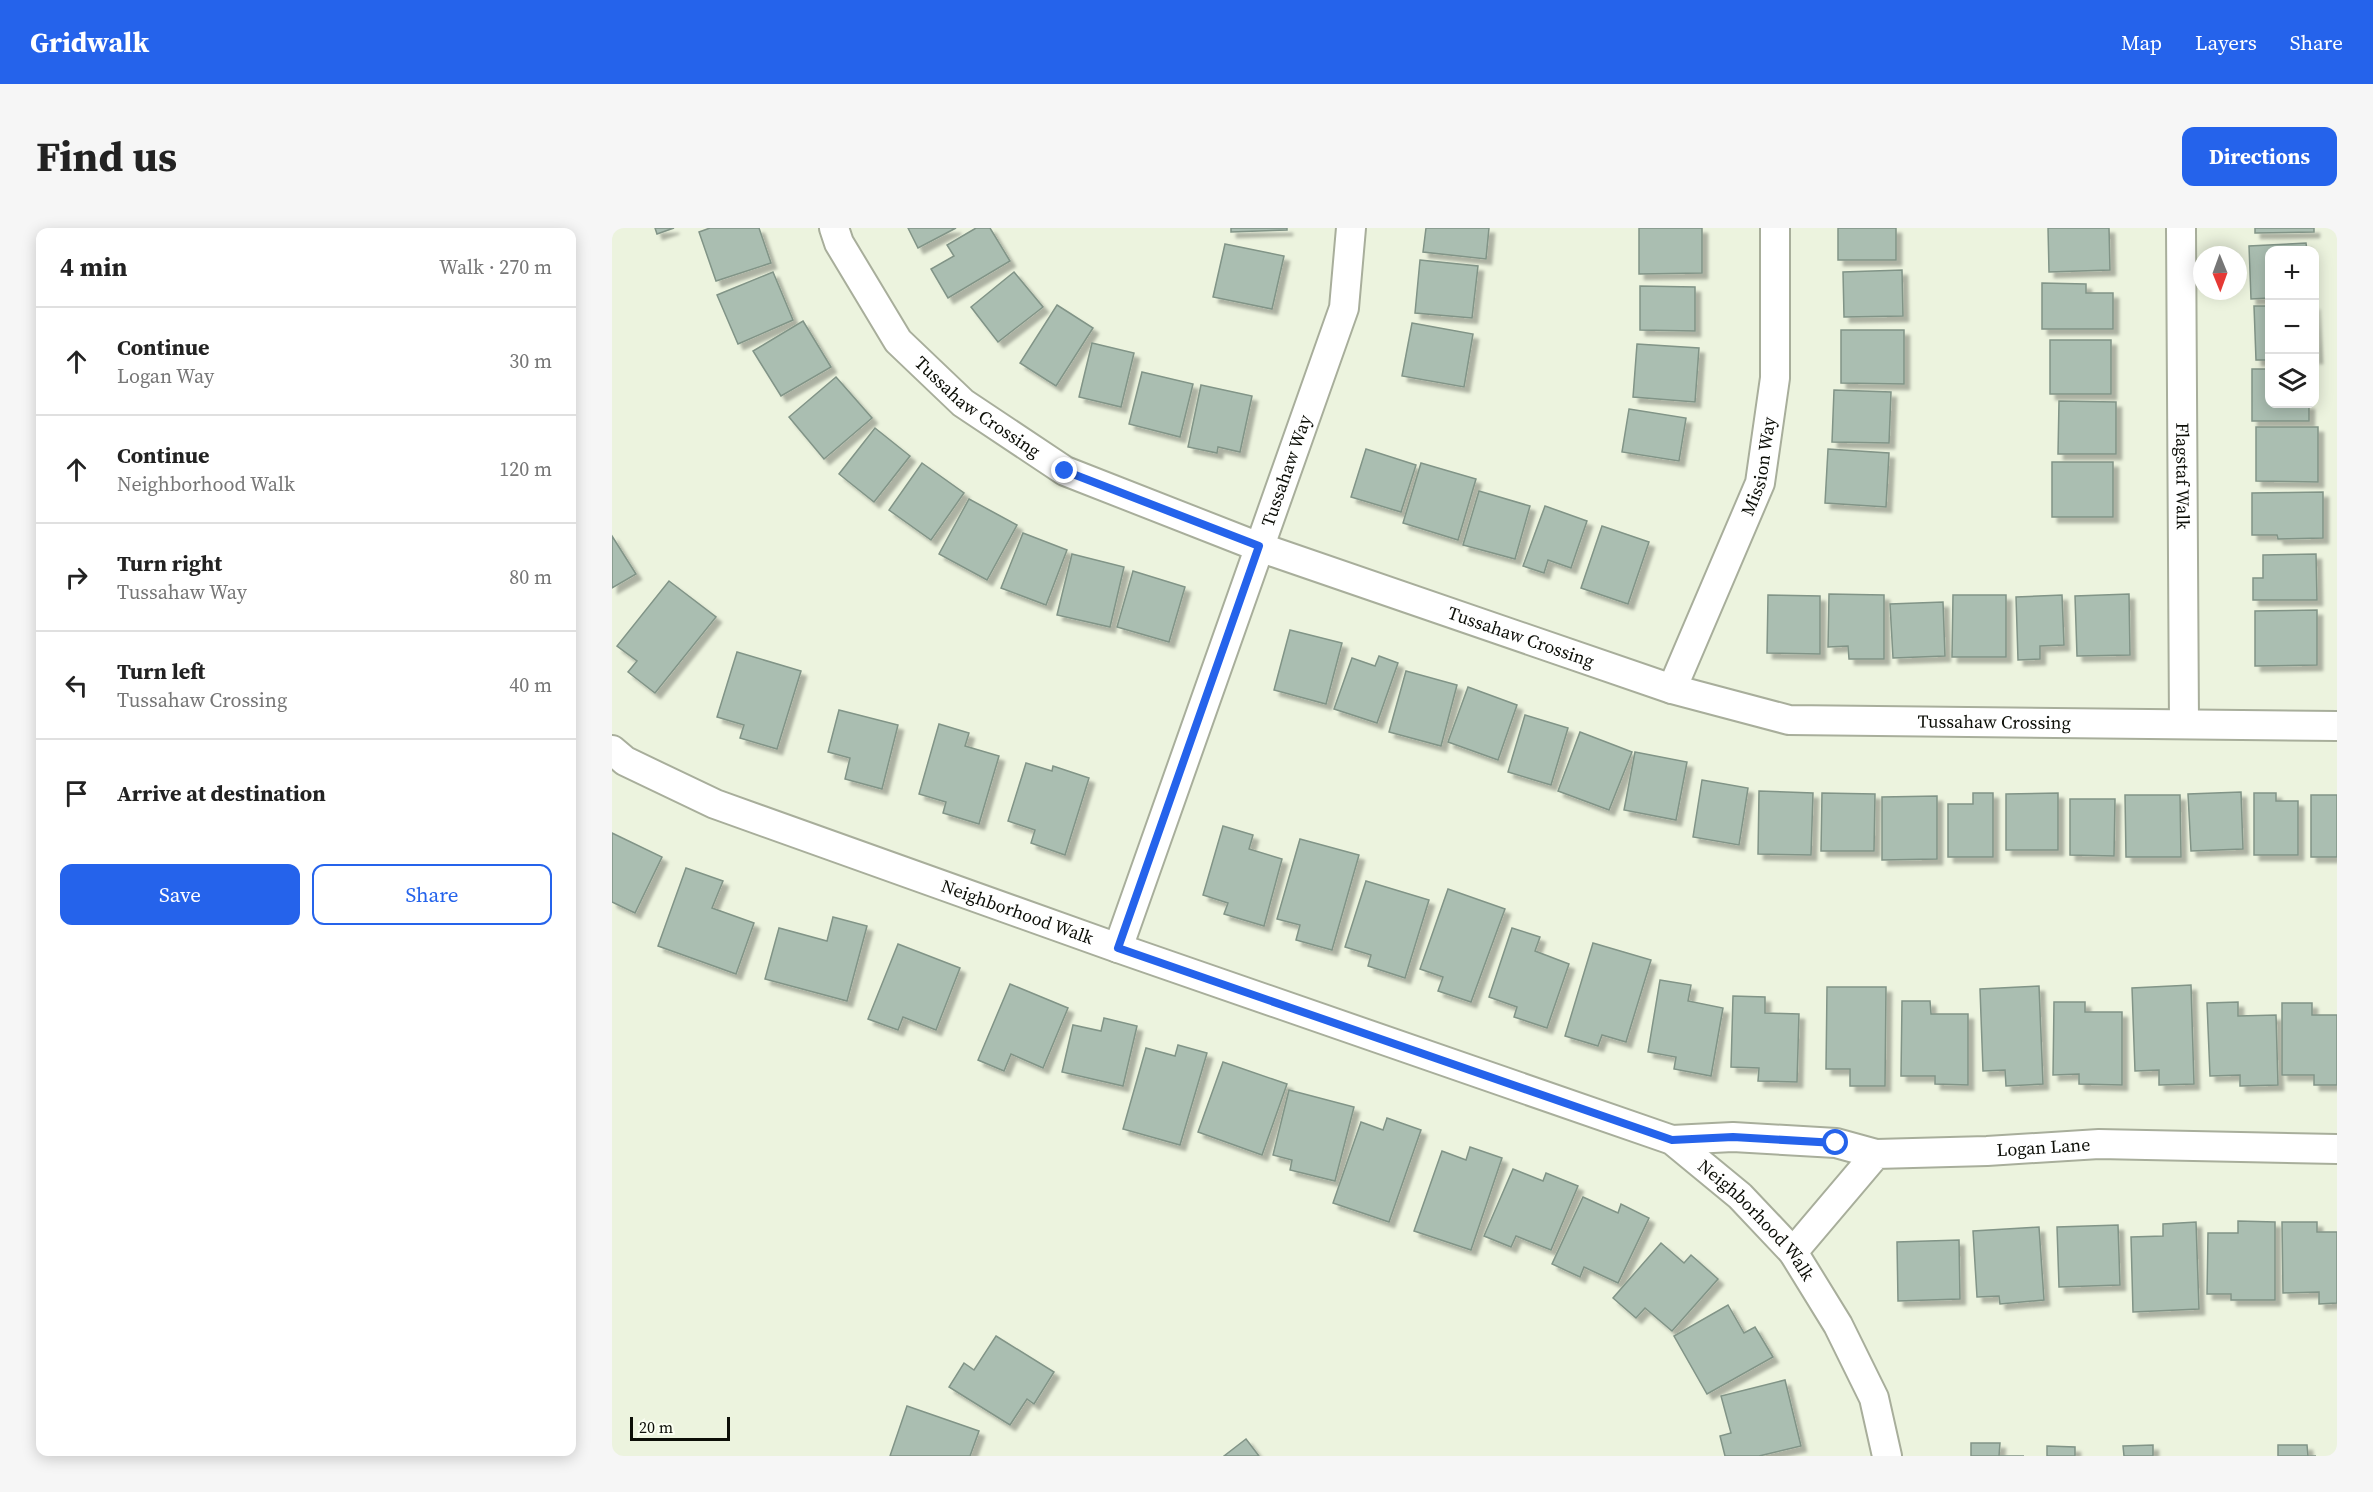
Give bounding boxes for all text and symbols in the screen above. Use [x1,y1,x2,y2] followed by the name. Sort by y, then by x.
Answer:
[30,23,149,61] text: Gridwalk
[2121,28,2162,57] text: Map
[2195,28,2257,57] text: Layers
[2290,28,2343,57] text: Share
[36,127,177,185] text: Find us
[2182,127,2337,186] button: Directions
[2193,246,2247,300] north arrow
[2265,246,2319,408] map controls
[2265,246,2319,300] button: +
[60,249,127,285] text: 4 min
[439,253,552,281] text: Walk · 270 m
[2265,300,2319,354] button: −
[117,332,210,362] text: Continue
[60,345,93,378] icon: ahead
[509,347,552,375] text: 30 m
[909,350,1046,463] street label: Tussahaw Crossing
[2265,354,2319,408] button: layers
[117,362,214,390] text: Logan Way
[1255,411,1318,530] street label: Tussahaw Way
[1734,414,1781,520] street label: Mission Way
[2170,422,2196,530] street label: Flagstaf Walk
[117,440,210,470] text: Continue
[60,453,93,486] icon: ahead
[499,455,552,483] text: 120 m
[1051,457,1077,483] route end
[117,470,295,498] text: Neighborhood Walk
[117,548,222,578] text: Turn right
[60,561,93,594] icon: right
[509,563,552,591] text: 80 m
[117,578,247,606] text: Tussahaw Way
[1445,600,1598,673] street label: Tussahaw Crossing
[117,656,205,686] text: Turn left
[60,669,93,702] icon: left
[509,671,552,699] text: 40 m
[117,686,287,714] text: Tussahaw Crossing
[1917,708,2071,735] street label: Tussahaw Crossing
[60,777,93,810] icon: arrive
[117,778,326,808] text: Arrive at destination
[60,864,300,925] button: Save
[312,864,552,925] button: Share
[938,873,1097,950] street label: Neighborhood Walk
[1822,1129,1848,1155] route start
[1996,1132,2091,1162] street label: Logan Lane
[1693,1153,1821,1286] street label: Neighborhood Walk
[630,1414,730,1442] scale bar
[639,1416,673,1438] text: 20 m

